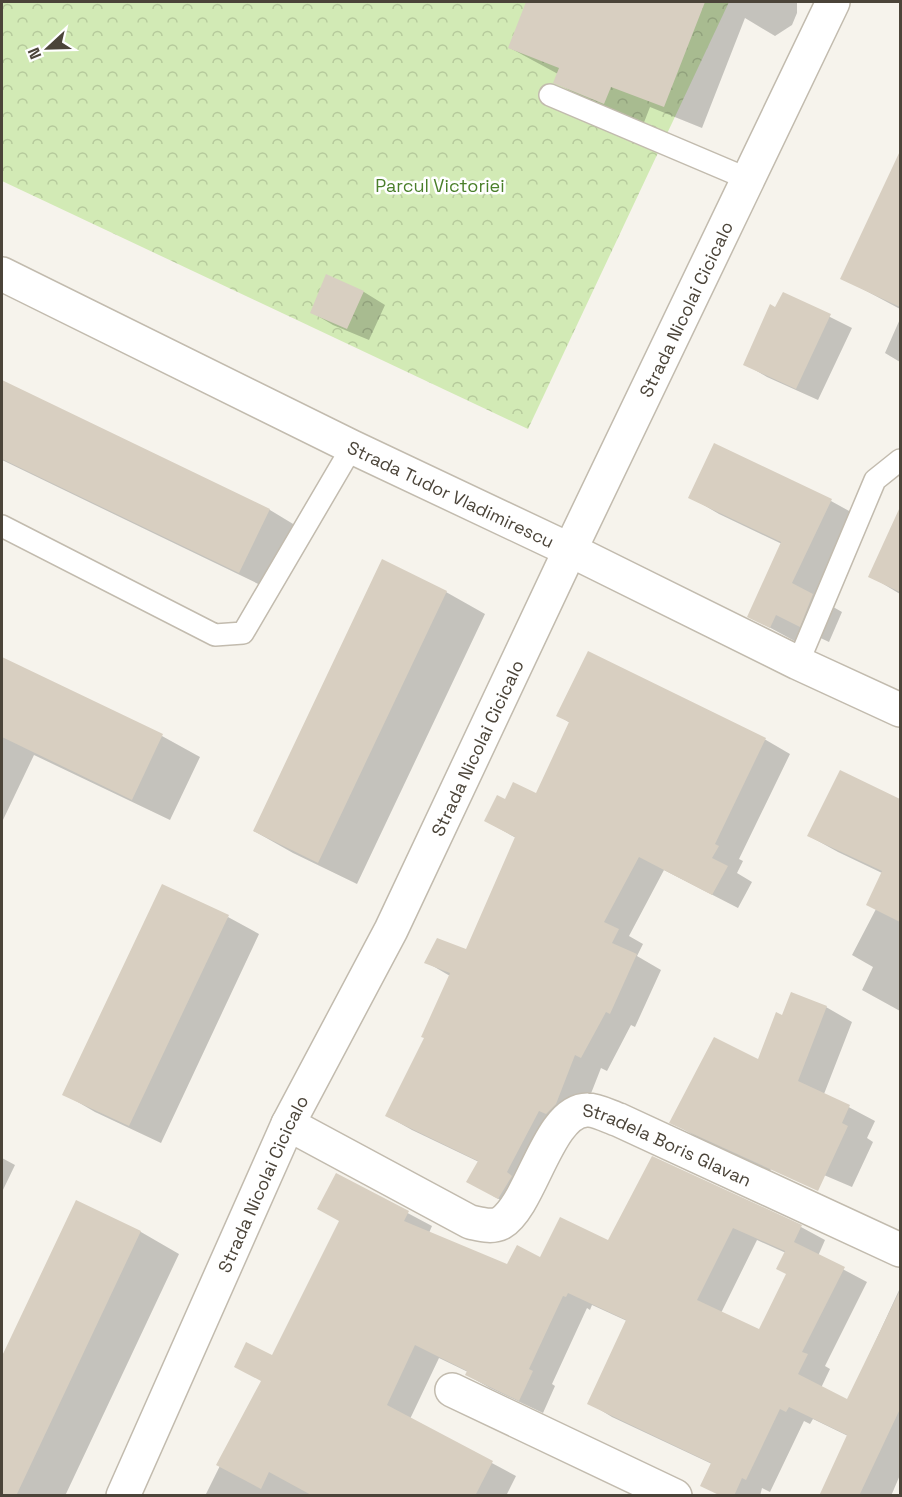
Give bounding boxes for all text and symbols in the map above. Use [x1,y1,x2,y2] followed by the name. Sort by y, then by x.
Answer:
[18,18,78,78] north arrow
[23,45,46,62] text: N
[375,174,505,197] park label: Parcul Victoriei
[634,217,738,401] street label: Strada Nicolai Cicicalo
[344,435,558,553] street label: Strada Tudor Vladimirescu
[425,656,528,840] street label: Strada Nicolai Cicicalo
[212,1091,313,1276] street label: Strada Nicolai Cicicalo
[583,1098,755,1191] street label: Stradela Boris Glavan

